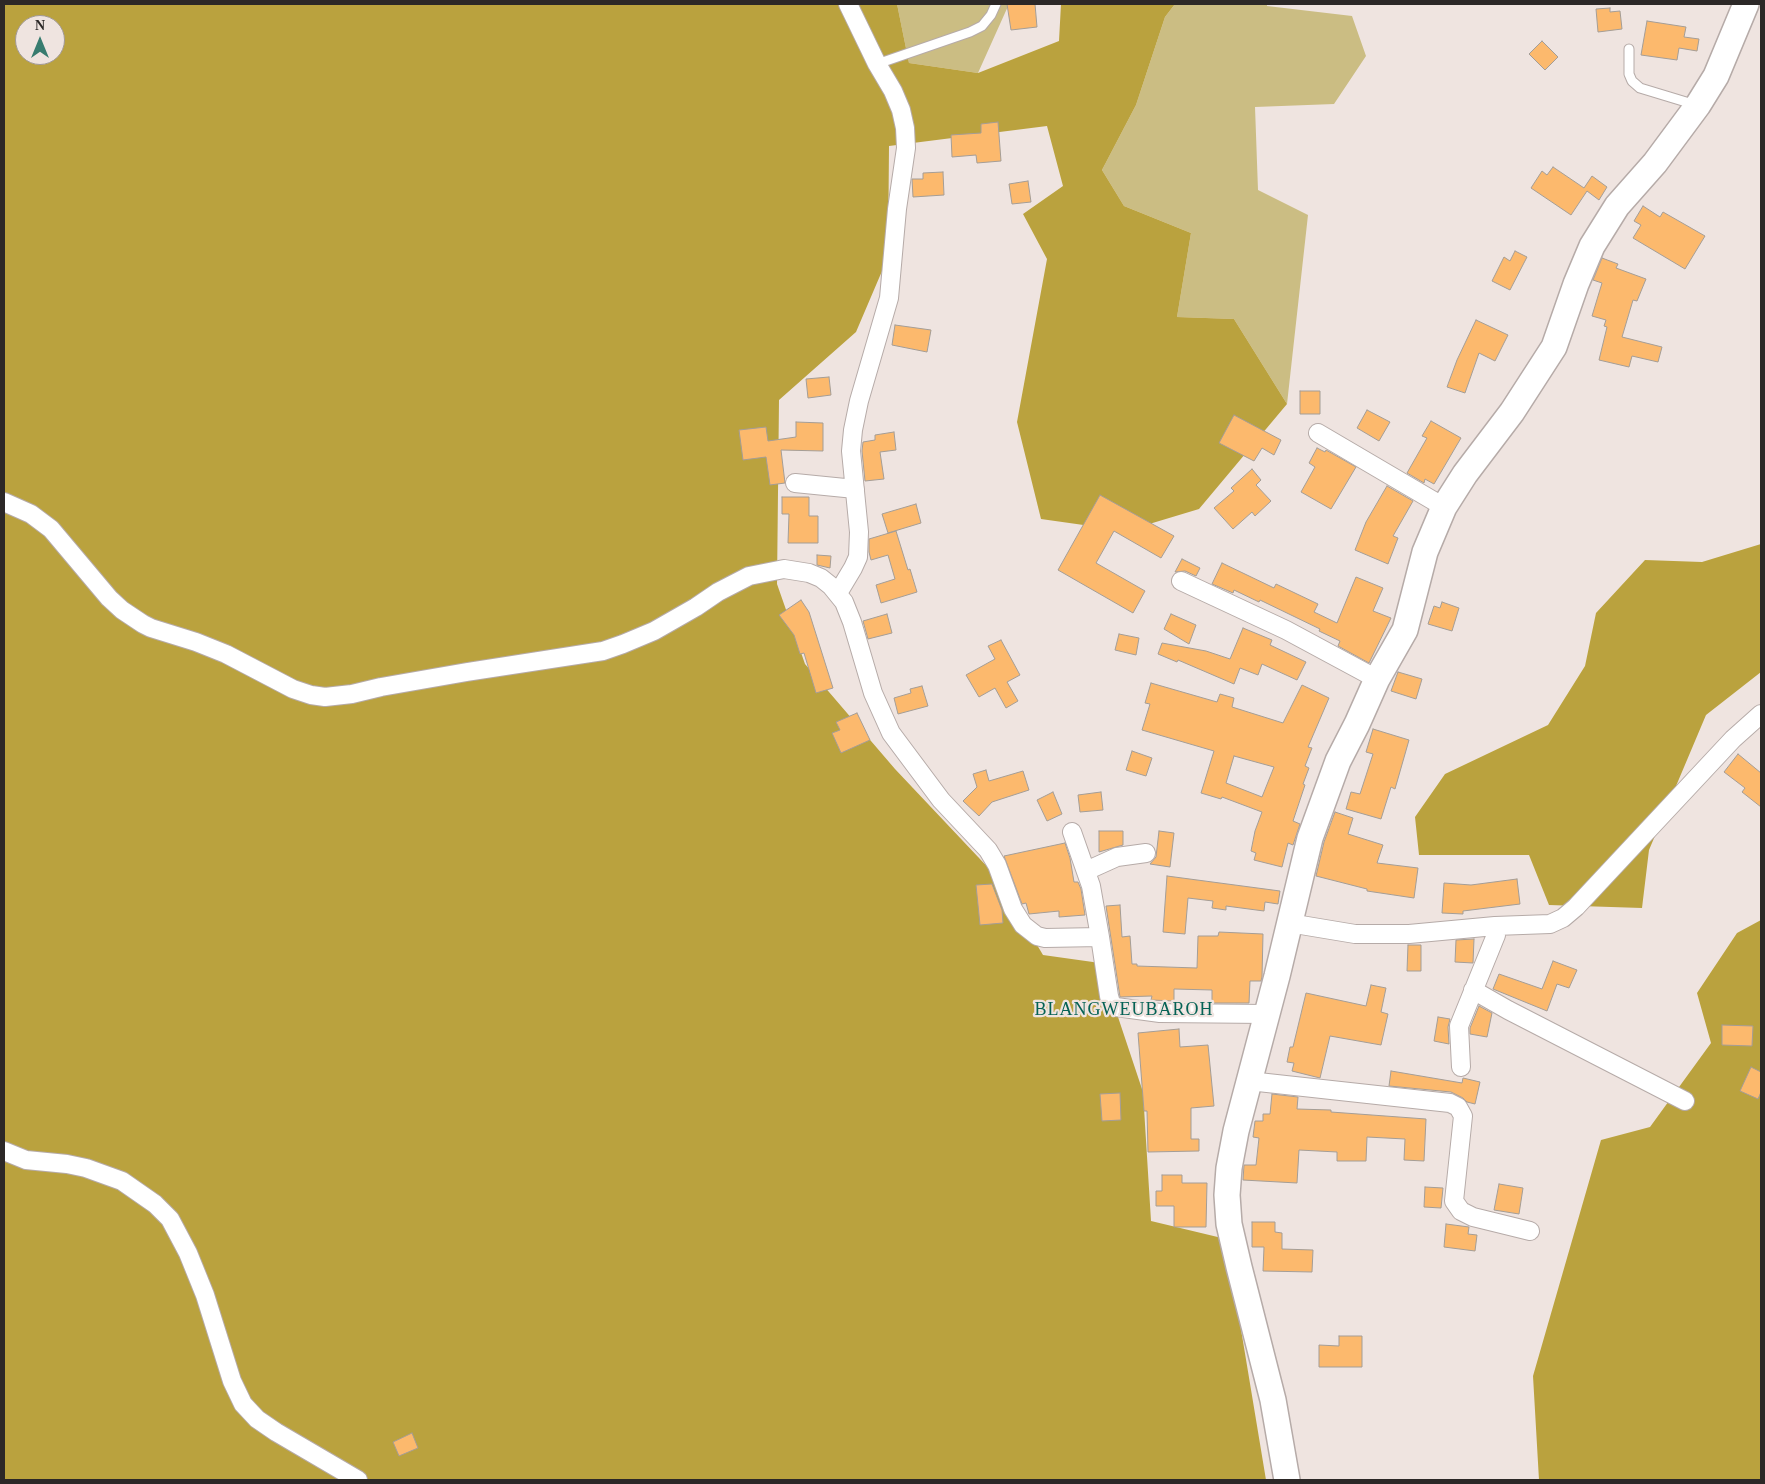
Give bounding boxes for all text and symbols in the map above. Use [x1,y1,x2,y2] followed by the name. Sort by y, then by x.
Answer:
[15,15,65,65] north arrow
[35,18,45,33] text: N
[1033,999,1215,1021] district label: BLANGWEUBAROH

